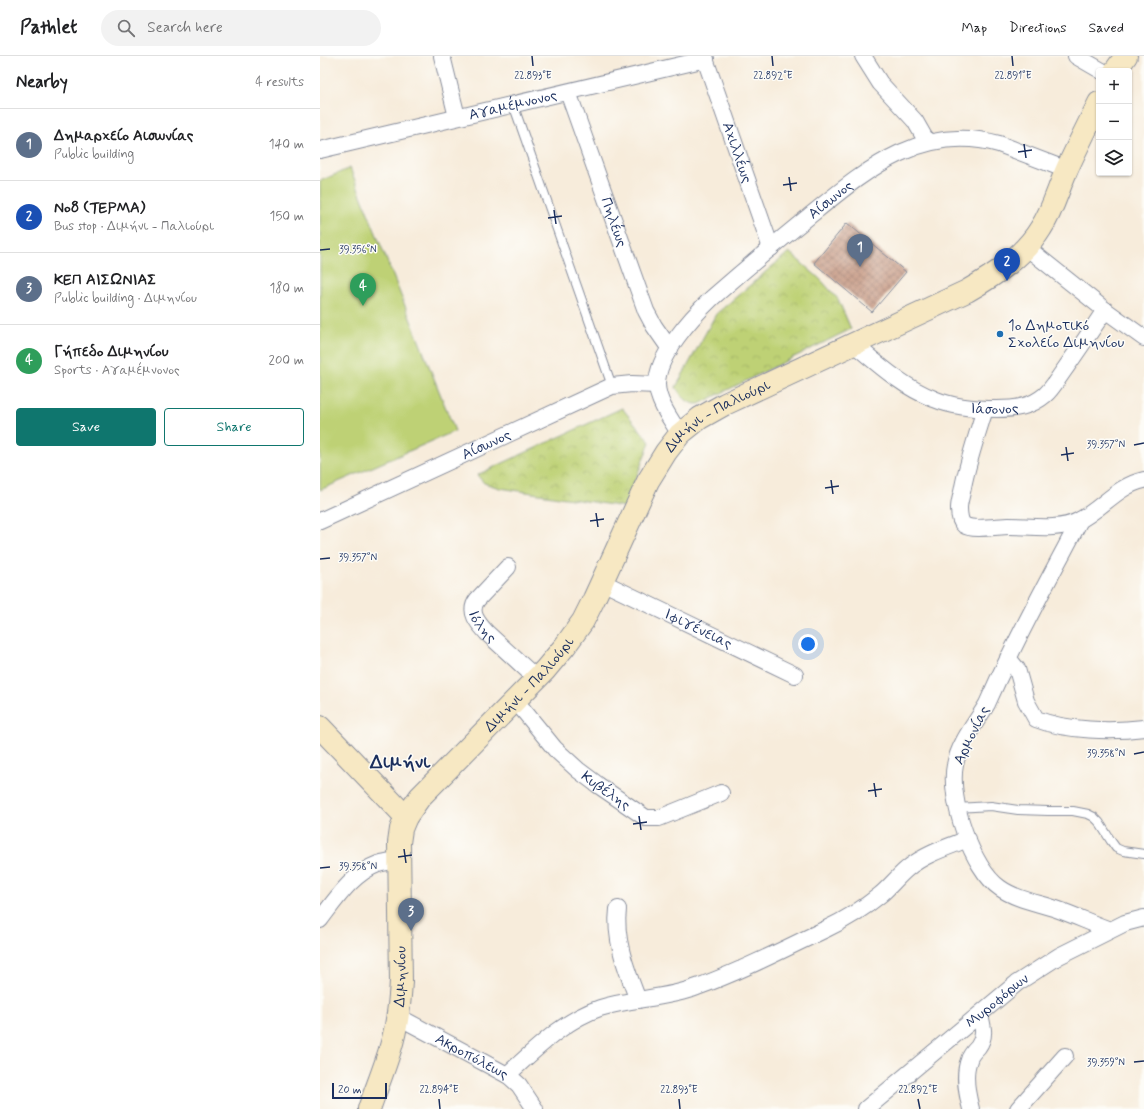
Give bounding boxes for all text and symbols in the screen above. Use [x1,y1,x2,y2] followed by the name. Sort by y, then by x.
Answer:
[101,10,381,46] search box
[20,15,77,40] text: Pathlet
[115,17,137,39] icon: search
[147,18,223,38] text: Search here
[961,19,987,37] text: Map
[1009,19,1067,37] text: Directions
[1089,19,1124,37] text: Saved
[1096,68,1132,176] map controls
[1096,68,1132,104] button: +
[514,69,552,83] text: 22.893°E
[753,69,793,83] text: 22.892°E
[994,69,1032,83] text: 22.891°E
[16,71,68,93] text: Nearby
[255,74,304,91] text: 4 results
[467,85,560,126] street label: Αγαμέμνονος
[1096,104,1132,140] button: −
[717,119,757,186] street label: Αχιλλέως
[54,126,193,146] text: Δημαρχείο Αισωνίας
[26,136,32,153] text: 1
[269,136,304,153] text: 140 m
[1096,140,1132,176] button: layers
[54,146,134,163] text: Public building
[804,176,858,224] street label: Αίσωνος
[595,195,632,250] street label: Πηλέως
[54,198,145,218] text: Νο8 (ΤΕΡΜΑ)
[26,208,32,225] text: 2
[270,208,304,225] text: 150 m
[54,218,214,235] text: Bus stop · Διμήνι - Παλιούρι
[847,234,873,267] pin: 1
[339,243,377,257] text: 39.356°N
[994,248,1020,281] pin: 2
[54,270,156,290] text: ΚΕΠ ΑΙΣΩΝΙΑΣ
[350,273,376,306] pin: 4
[26,280,32,297] text: 3
[269,280,304,297] text: 180 m
[54,290,197,307] text: Public building · Διμηνίου
[1008,316,1124,353] place label: 1ο Δημοτικό Σχολείο Διμηνίου
[995,329,1005,339] marker: 1ο Δημοτικό Σχολείο Διμηνίου
[54,342,168,362] text: Γήπεδο Διμηνίου
[25,352,33,369] text: 4
[269,352,304,369] text: 200 m
[54,362,180,379] text: Sports · Αγαμέμνονος
[660,375,774,457] street label: Διμήνι - Παλιούρι
[969,399,1020,420] street label: Ιάσονος
[16,408,156,446] button: Save
[164,408,304,446] button: Share
[459,425,515,465] street label: Αίσωνος
[1087,438,1125,452] text: 39.357°N
[339,551,377,565] text: 39.357°N
[661,604,736,654] street label: Ιφιγένειας
[463,609,501,648] street label: Ιόλης
[480,633,580,737] street label: Διμήνι - Παλιούρι
[798,634,818,654] your location
[949,702,995,768] street label: Αρμονίας
[1087,747,1125,761] text: 39.358°N
[369,750,431,775] district label: Διμήνι
[577,767,634,816] street label: Κυβέλης
[339,860,377,874] text: 39.358°N
[398,898,424,931] pin: 3
[390,946,412,1008] street label: Διμηνίου
[961,969,1033,1033] street label: Μυροφόρων
[431,1029,512,1085] street label: Ακροπόλεως
[1087,1056,1125,1070] text: 39.359°N
[332,1081,387,1100] scale bar
[338,1083,361,1097] text: 20 m
[419,1083,459,1097] text: 22.894°E
[660,1083,698,1097] text: 22.893°E
[898,1083,938,1097] text: 22.892°E

